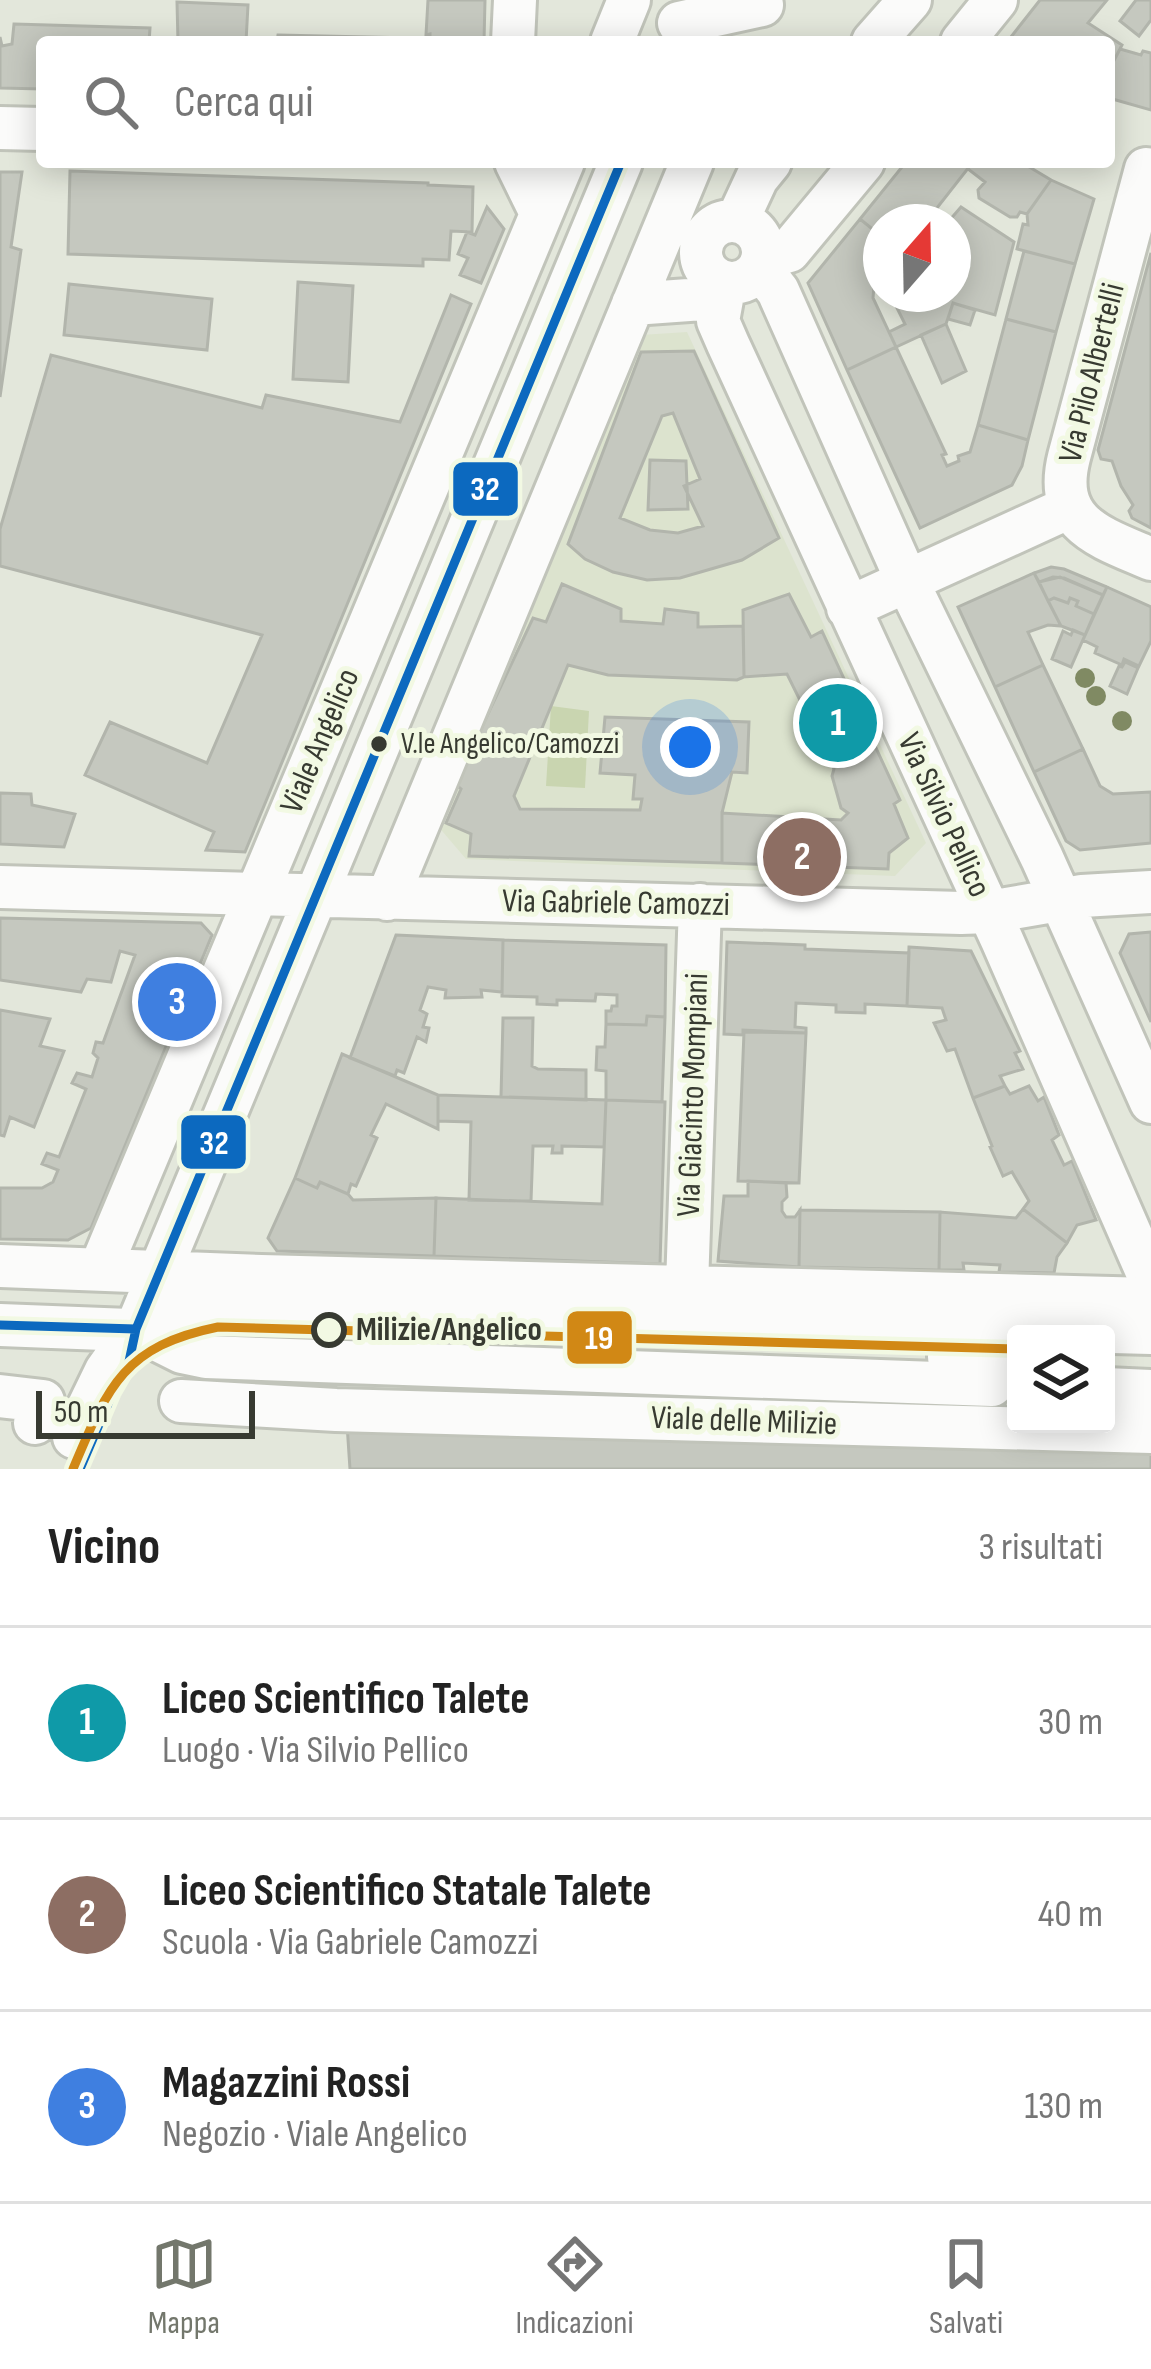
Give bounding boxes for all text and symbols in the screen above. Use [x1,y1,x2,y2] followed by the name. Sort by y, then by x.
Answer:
[36,36,1115,168] search box
[78,69,144,135] icon: search
[174,75,314,130] text: Cerca qui
[863,204,971,312] north arrow
[1050,279,1134,467] street label: Via Pilo Albertelli
[451,460,520,518] line badge: 32
[470,470,500,510] text: 32
[272,663,368,819] street label: Viale Angelico
[799,678,877,768] pin: 1
[660,717,720,777] your location
[401,726,619,762] place label: V.le Angelico/Camozzi
[889,727,999,903] street label: Via Silvio Pellico
[368,733,390,755] marker: V.le Angelico/Camozzi
[763,812,841,902] pin: 2
[502,881,730,925] street label: Via Gabriele Camozzi
[138,957,216,1047] pin: 3
[669,972,717,1218] street label: Via Giacinto Mompiani
[179,1113,248,1171] line badge: 32
[199,1124,229,1164] text: 32
[565,1309,634,1366] line badge: 19
[356,1310,542,1350] place label: Milizie/Angelico
[313,1314,345,1346] marker: Milizie/Angelico
[585,1319,613,1359] text: 19
[1007,1325,1115,1433] map controls
[1007,1325,1115,1433] button: layers
[36,1385,255,1438] scale bar
[54,1392,108,1432] text: 50 m
[650,1398,838,1444] street label: Viale delle Milizie
[48,1517,160,1578] text: Vicino
[979,1524,1103,1571] text: 3 risultati
[162,1672,529,1727] text: Liceo Scientifico Talete
[79,1699,95,1746] text: 1
[1038,1699,1103,1746] text: 30 m
[162,1727,469,1774] text: Luogo · Via Silvio Pellico
[162,1864,652,1919] text: Liceo Scientifico Statale Talete
[78,1891,96,1938] text: 2
[1038,1891,1103,1938] text: 40 m
[162,1919,538,1966] text: Scuola · Via Gabriele Camozzi
[162,2056,410,2111] text: Magazzini Rossi
[78,2083,96,2130] text: 3
[1024,2083,1103,2130] text: 130 m
[162,2111,468,2158] text: Negozio · Viale Angelico
[148,2231,220,2343] tab: Mappa
[516,2231,634,2343] tab: Indicazioni
[929,2231,1003,2343] tab: Salvati

